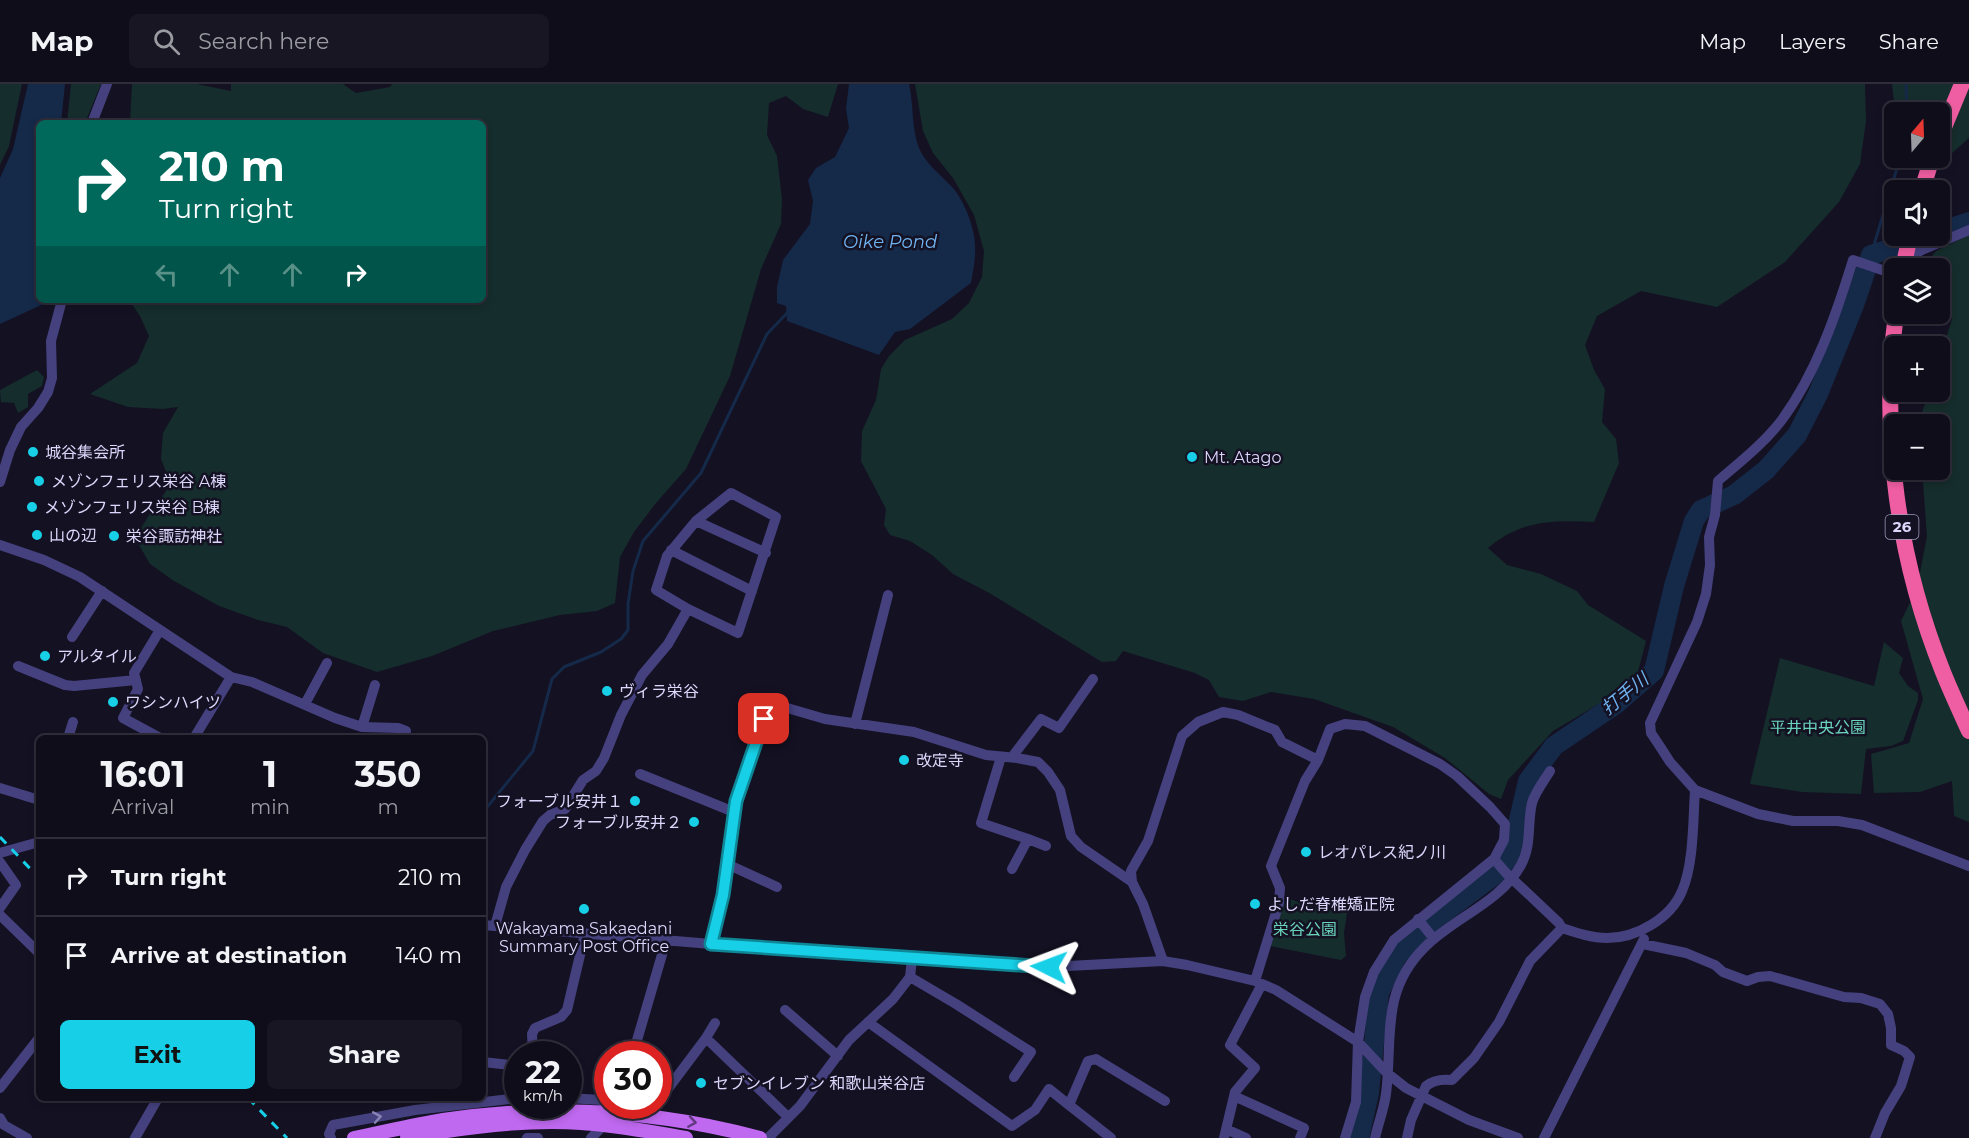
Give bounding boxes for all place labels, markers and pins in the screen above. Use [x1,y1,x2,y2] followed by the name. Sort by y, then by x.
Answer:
[45,443,125,462] place label: 城谷集会所
[26,445,40,459] marker: 城谷集会所
[1204,448,1282,467] place label: Mt. Atago
[1185,450,1199,464] marker: Mt. Atago
[51,472,226,491] place label: メゾンフェリス栄谷 A棟
[32,474,46,488] marker: メゾンフェリス栄谷 A棟
[44,498,220,517] place label: メゾンフェリス栄谷 B棟
[25,500,39,514] marker: メゾンフェリス栄谷 B棟
[49,526,97,545] place label: 山の辺
[126,527,222,546] place label: 栄谷諏訪神社
[30,528,44,542] marker: 山の辺
[107,529,121,543] marker: 栄谷諏訪神社
[57,647,137,666] place label: アルタイル
[38,649,52,663] marker: アルタイル
[619,682,699,701] place label: ヴィラ栄谷
[600,684,614,698] marker: ヴィラ栄谷
[125,693,221,712] place label: ワシンハイツ
[738,693,789,744] pin
[106,695,120,709] marker: ワシンハイツ
[916,751,964,770] place label: 改定寺
[897,753,911,767] marker: 改定寺
[496,792,623,811] place label: フォーブル安井１
[628,794,642,808] marker: フォーブル安井１
[555,813,682,832] place label: フォーブル安井２
[687,815,701,829] marker: フォーブル安井２
[1318,843,1446,862] place label: レオパレス紀ノ川
[1299,845,1313,859] marker: レオパレス紀ノ川
[1267,895,1395,914] place label: よしだ脊椎矯正院
[1248,897,1262,911] marker: よしだ脊椎矯正院
[577,902,591,916] marker: Wakayama Sakaedani Summary Post Office
[496,919,672,956] place label: Wakayama Sakaedani Summary Post Office
[713,1074,925,1093] place label: セブンイレブン 和歌山栄谷店
[694,1076,708,1090] marker: セブンイレブン 和歌山栄谷店

